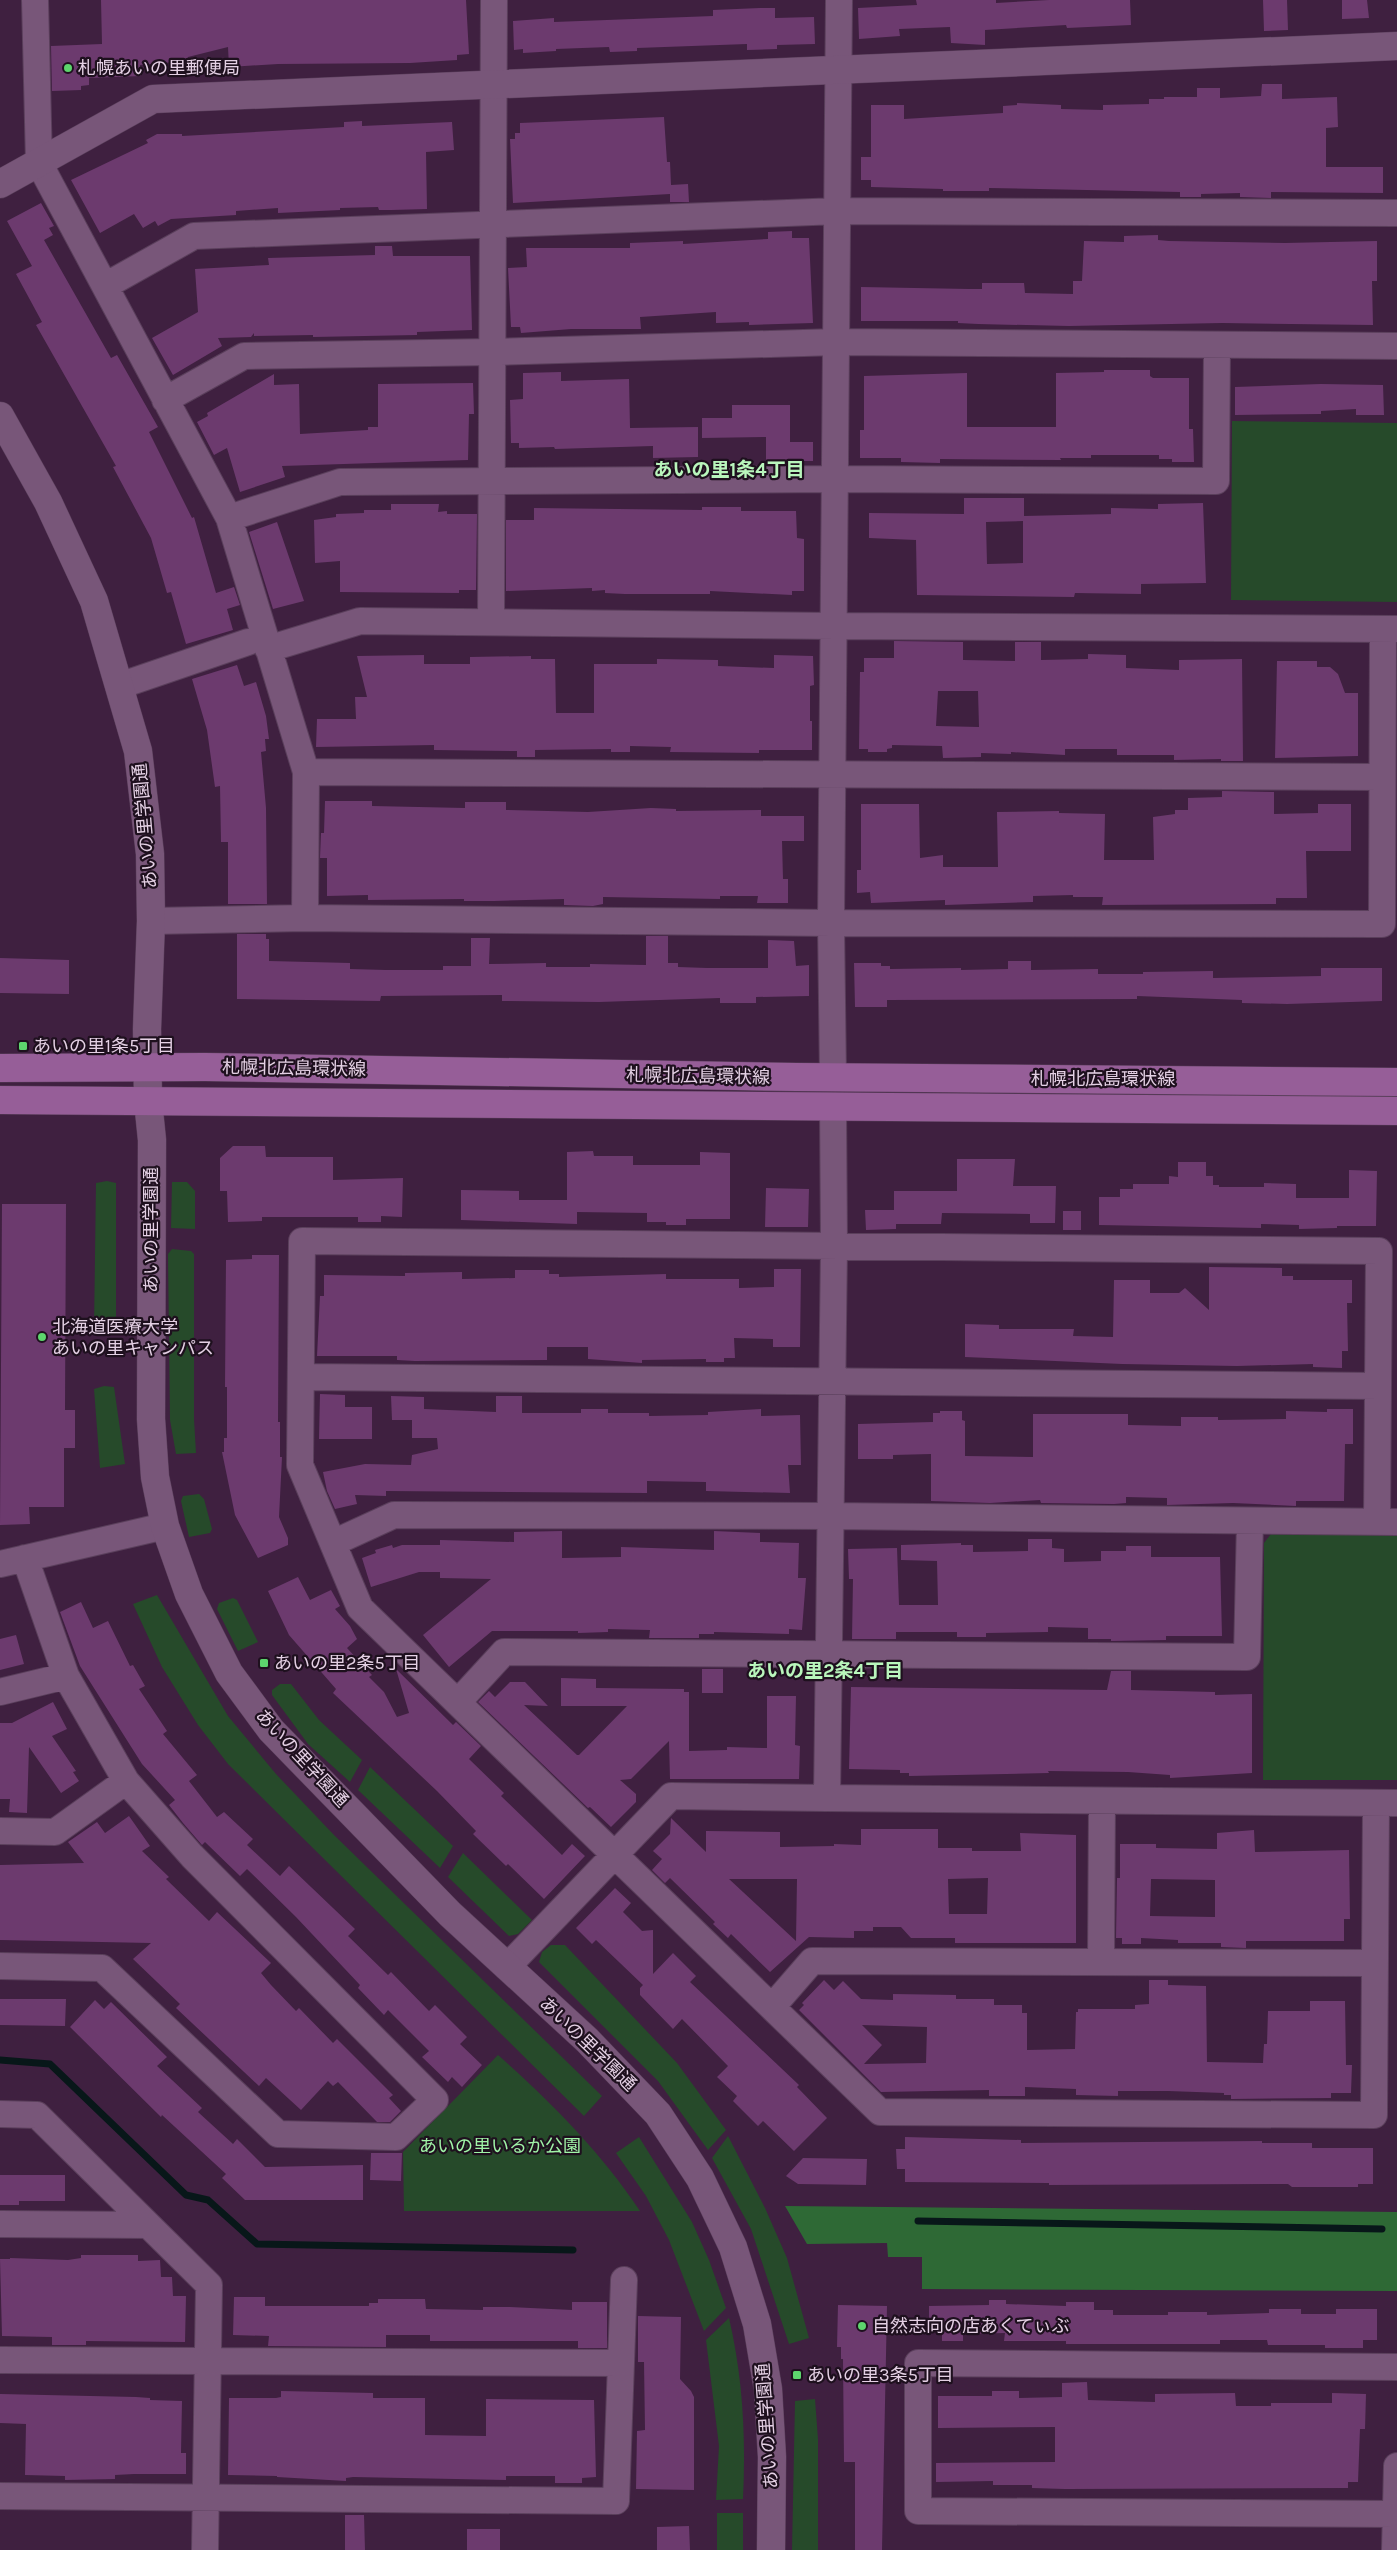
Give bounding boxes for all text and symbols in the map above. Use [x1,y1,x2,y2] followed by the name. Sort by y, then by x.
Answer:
[78,57,240,79] place label: 札幌あいの里郵便局
[62,62,74,74] marker: 札幌あいの里郵便局
[653,459,805,481] district label: あいの里1条4丁目
[129,762,161,890] street label: あいの里学園通
[33,1035,175,1057] place label: あいの里1条5丁目
[17,1040,29,1052] marker: あいの里1条5丁目
[222,1056,366,1080] street label: 札幌北広島環状線
[626,1064,770,1088] street label: 札幌北広島環状線
[1031,1068,1175,1090] street label: 札幌北広島環状線
[140,1167,162,1293] street label: あいの里学園通
[52,1316,214,1359] place label: 北海道医療大学 あいの里キャンパス
[36,1331,48,1343] marker: 北海道医療大学 あいの里キャンパス
[274,1652,421,1674] place label: あいの里2条5丁目
[258,1657,270,1669] marker: あいの里2条5丁目
[747,1660,903,1682] district label: あいの里2条4丁目
[251,1704,353,1812] street label: あいの里学園通
[535,1992,641,2096] street label: あいの里学園通
[419,2135,581,2157] park label: あいの里いるか公園
[872,2315,1069,2337] place label: 自然志向の店あくてぃぶ
[856,2320,868,2332] marker: 自然志向の店あくてぃぶ
[752,2362,782,2490] street label: あいの里学園通
[807,2364,954,2386] place label: あいの里3条5丁目
[791,2369,803,2381] marker: あいの里3条5丁目

